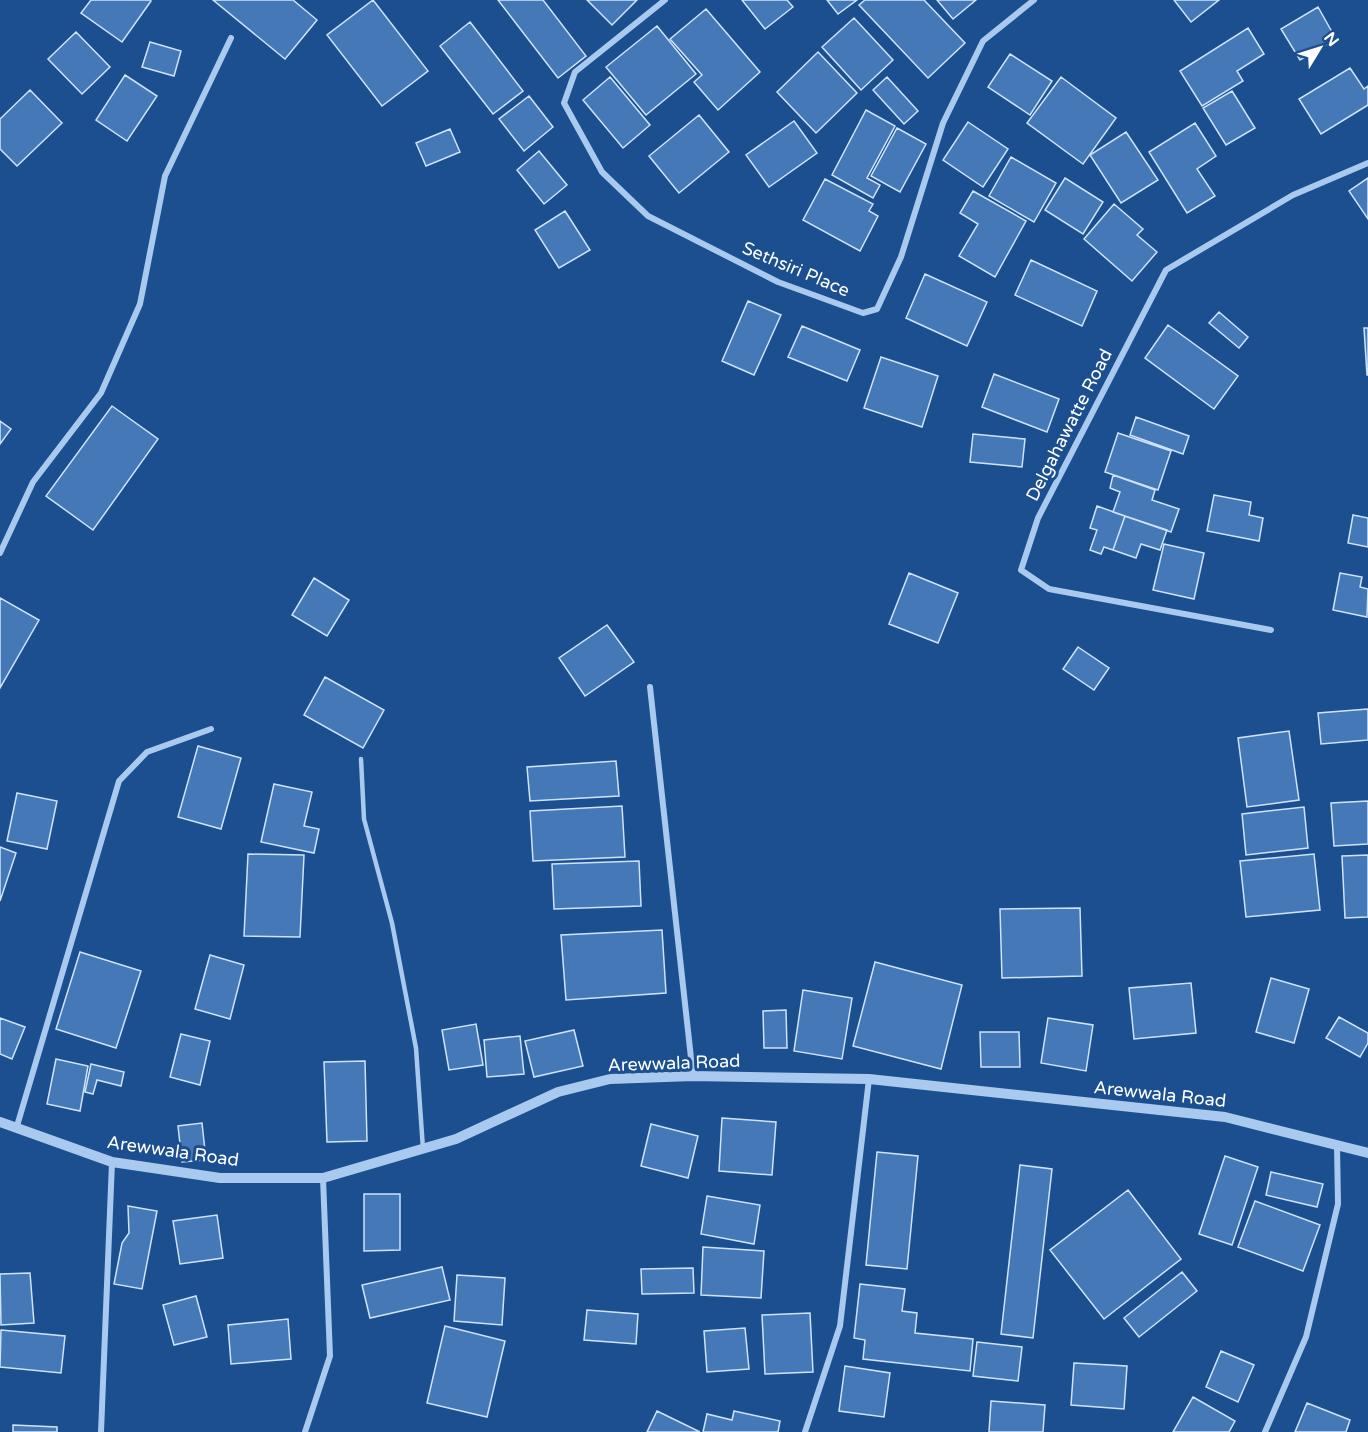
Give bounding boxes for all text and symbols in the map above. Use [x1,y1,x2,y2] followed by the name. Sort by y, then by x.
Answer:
[1290,18,1350,78] north arrow
[1319,28,1343,51] text: N
[739,236,853,302] street label: Sethsiri Place
[1021,345,1117,505] street label: Delgahawatte Road
[607,1050,741,1076] street label: Arewwala Road
[1093,1076,1227,1112] street label: Arewwala Road
[106,1131,240,1171] street label: Arewwala Road

